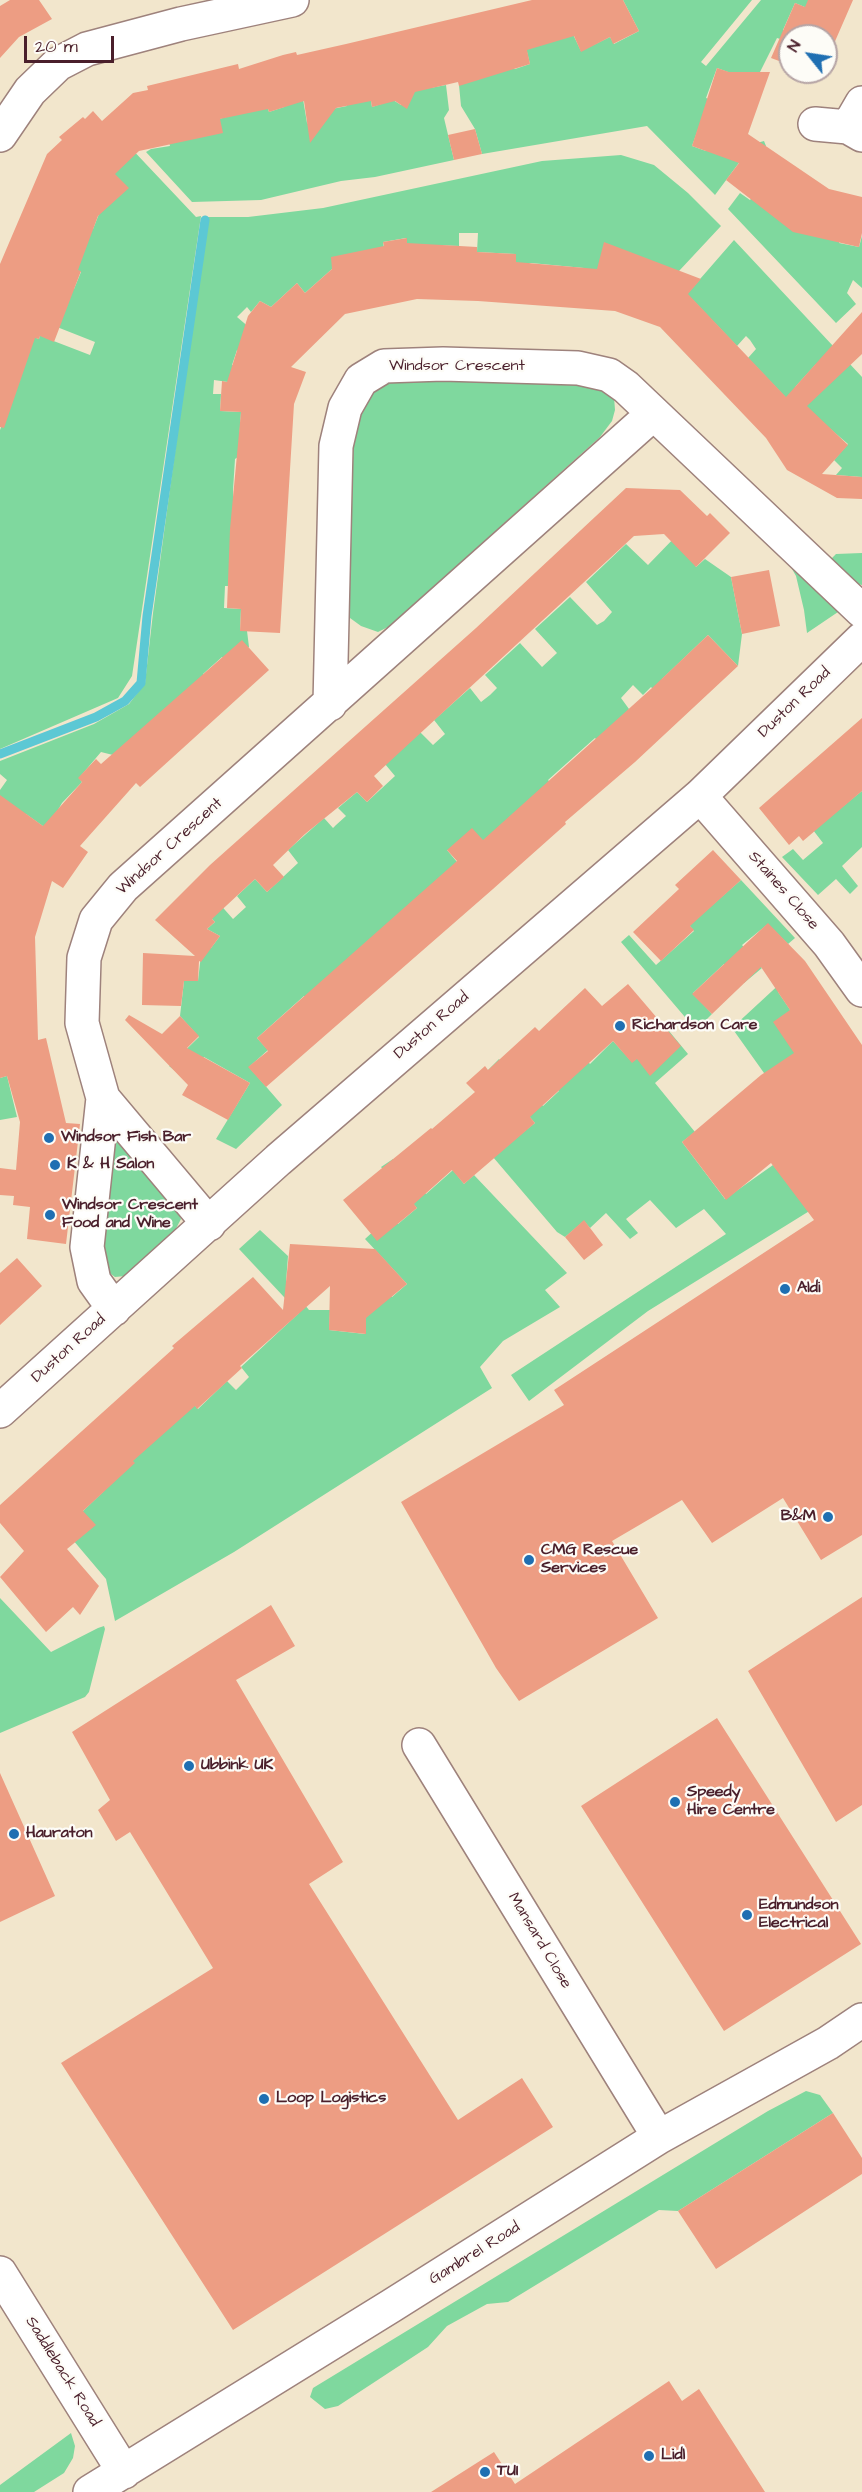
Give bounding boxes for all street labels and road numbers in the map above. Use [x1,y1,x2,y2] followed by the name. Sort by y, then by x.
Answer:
[389,357,525,377] street label: Windsor Crescent
[755,664,835,742] street label: Duston Road
[113,794,227,900] street label: Windsor Crescent
[744,848,822,934] street label: Staines Close
[391,988,473,1064] street label: Duston Road
[28,1311,110,1387] street label: Duston Road
[503,1890,575,1992] street label: Mansard Close
[426,2218,524,2290] street label: Gambrel Road
[20,2313,104,2431] street label: Saddleback Road

